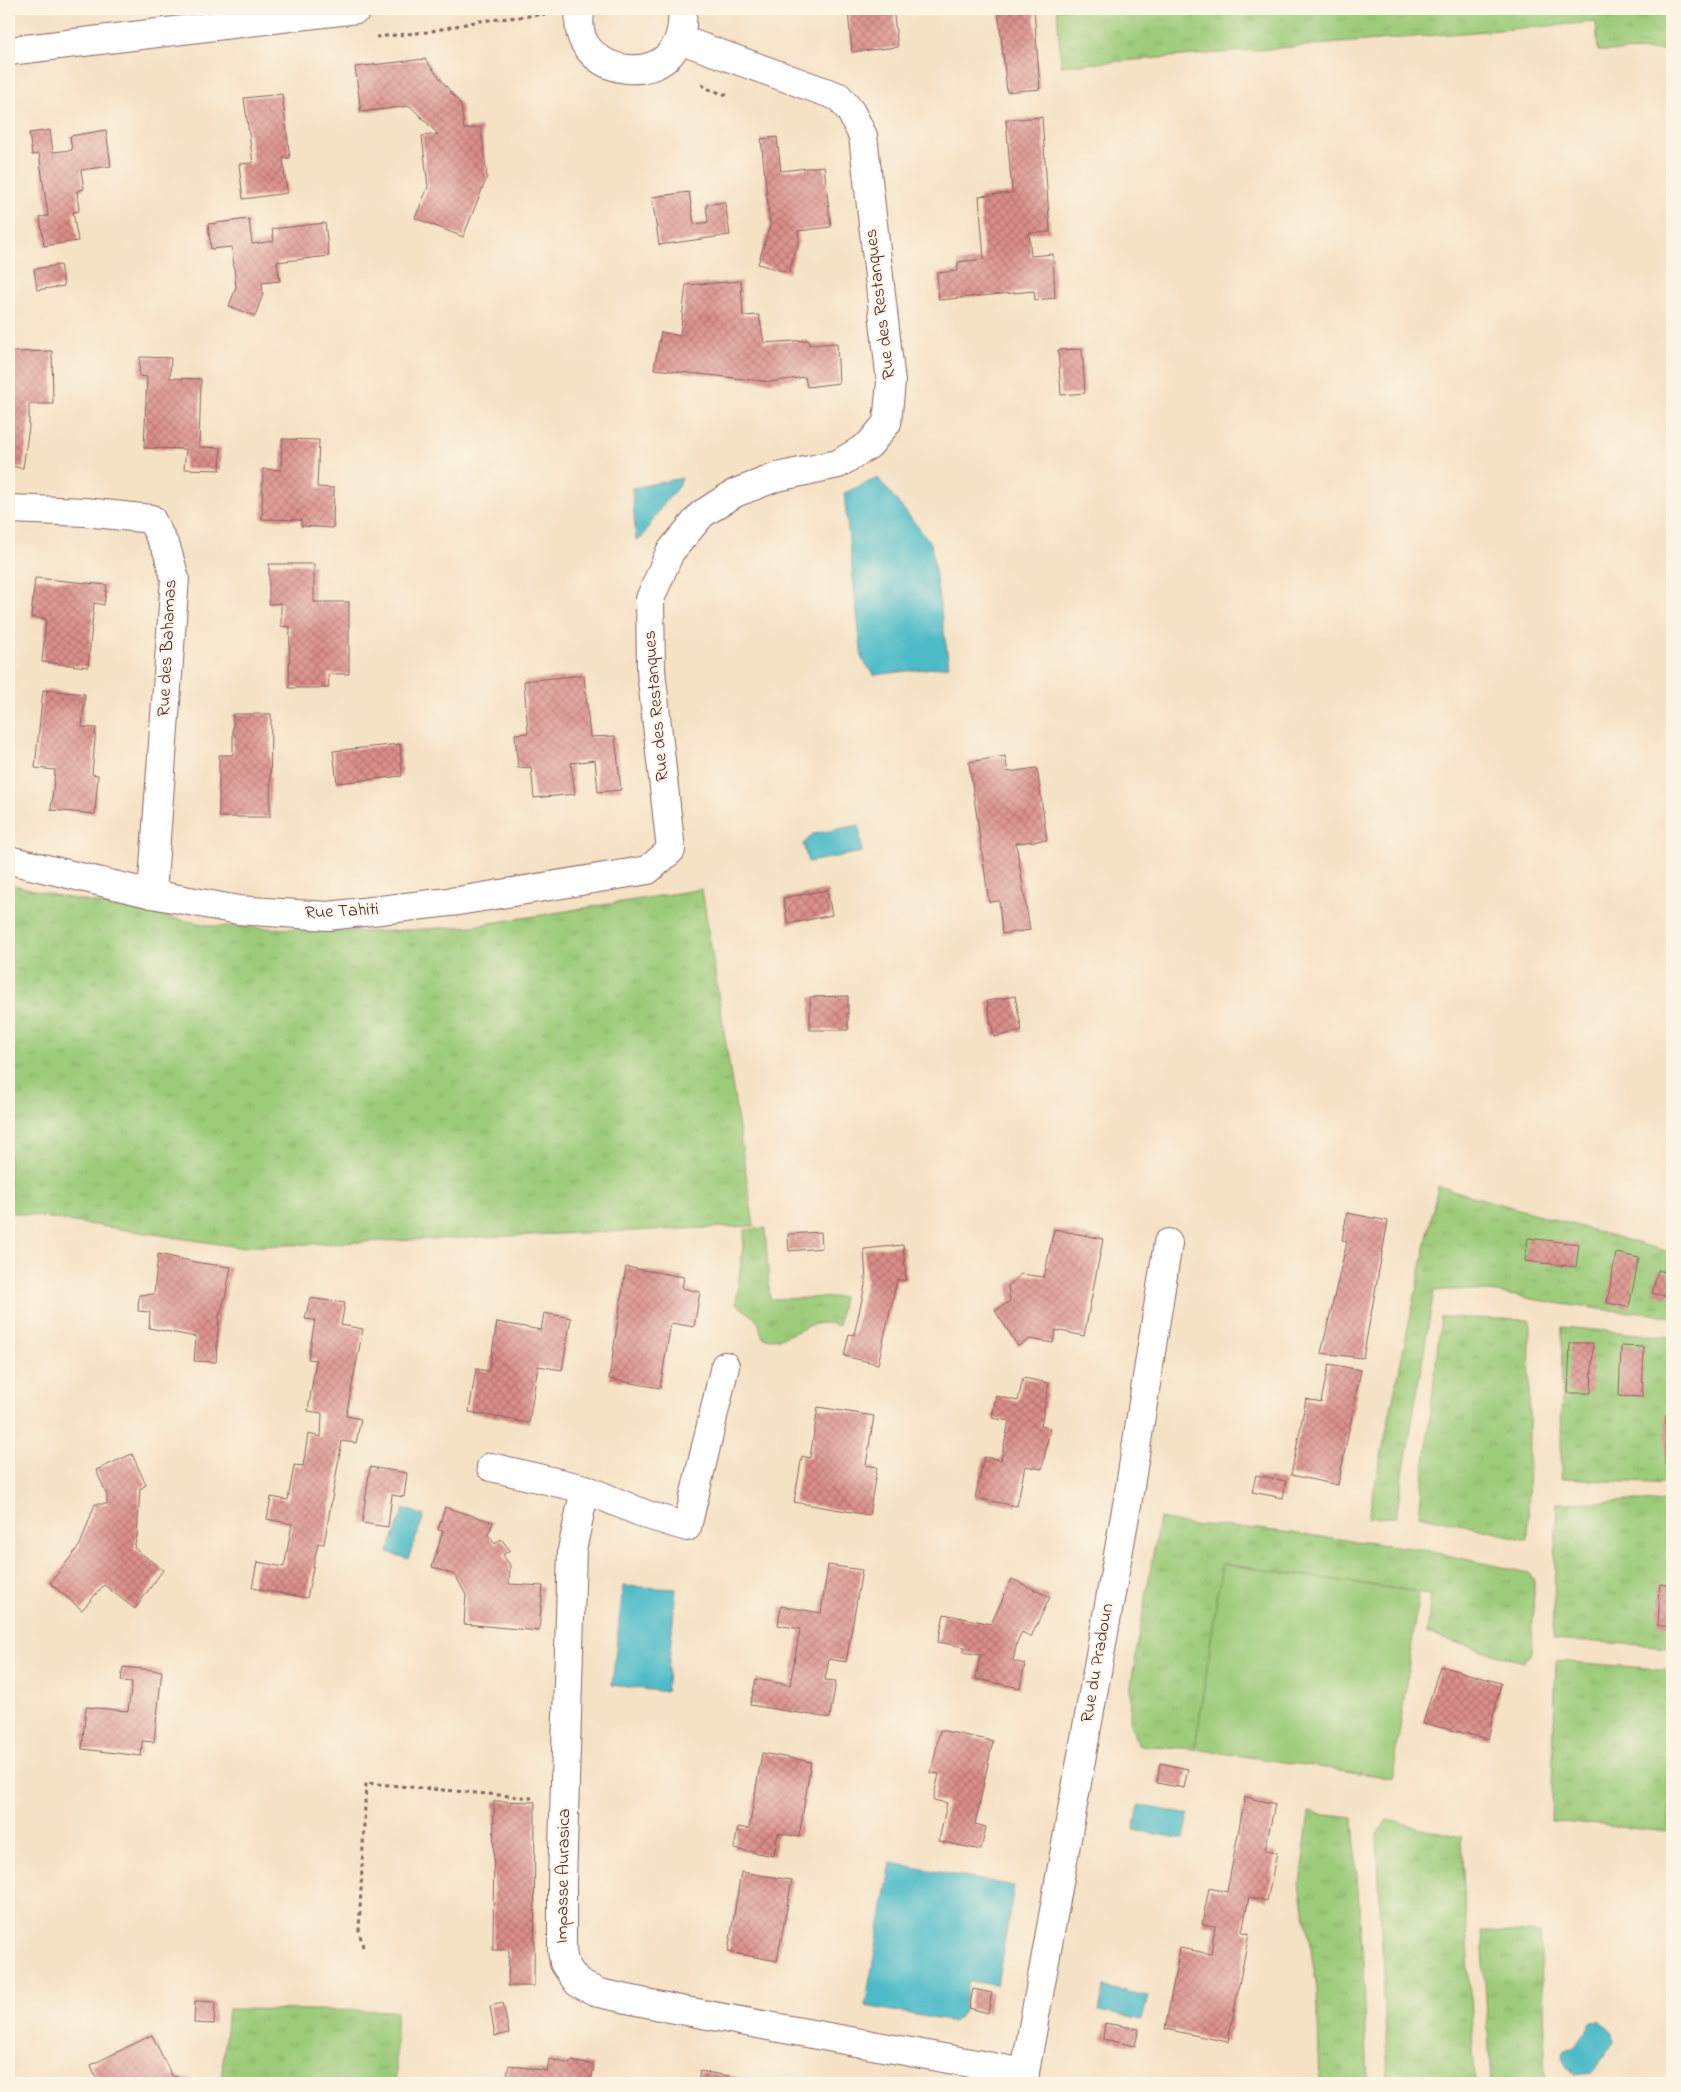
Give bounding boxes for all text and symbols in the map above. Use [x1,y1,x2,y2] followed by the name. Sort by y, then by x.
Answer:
[859,227,903,381] street label: Rue des Restanques
[151,579,185,717] street label: Rue des Bahamas
[637,629,677,783] street label: Rue des Restanques
[304,897,380,927] street label: Rue Tahiti
[1075,1601,1121,1725] street label: Rue du Pradoun
[550,1808,578,1944] street label: Impasse Aurasica

